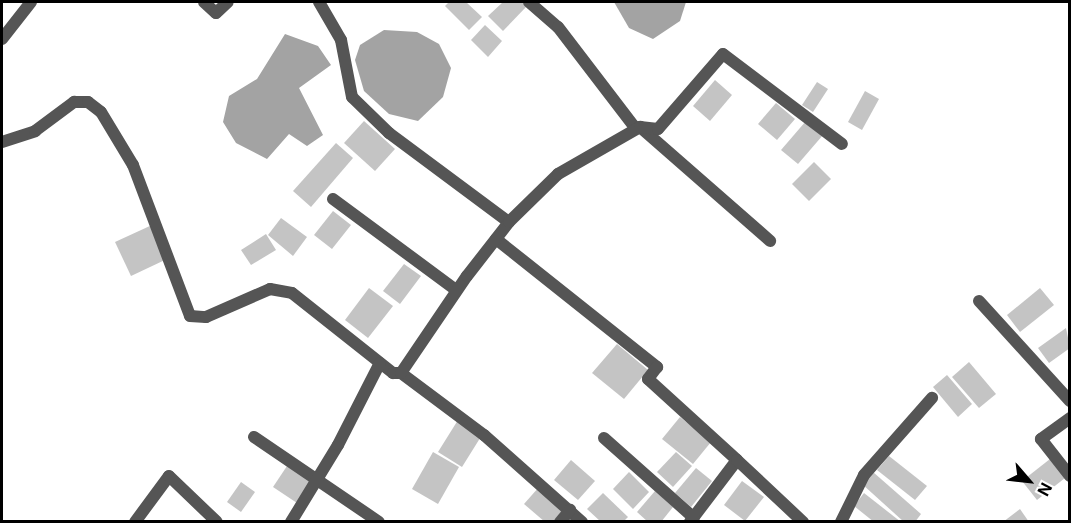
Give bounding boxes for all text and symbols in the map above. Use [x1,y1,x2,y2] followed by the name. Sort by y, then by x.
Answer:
[999,451,1059,511] north arrow
[1033,479,1057,500] text: N

